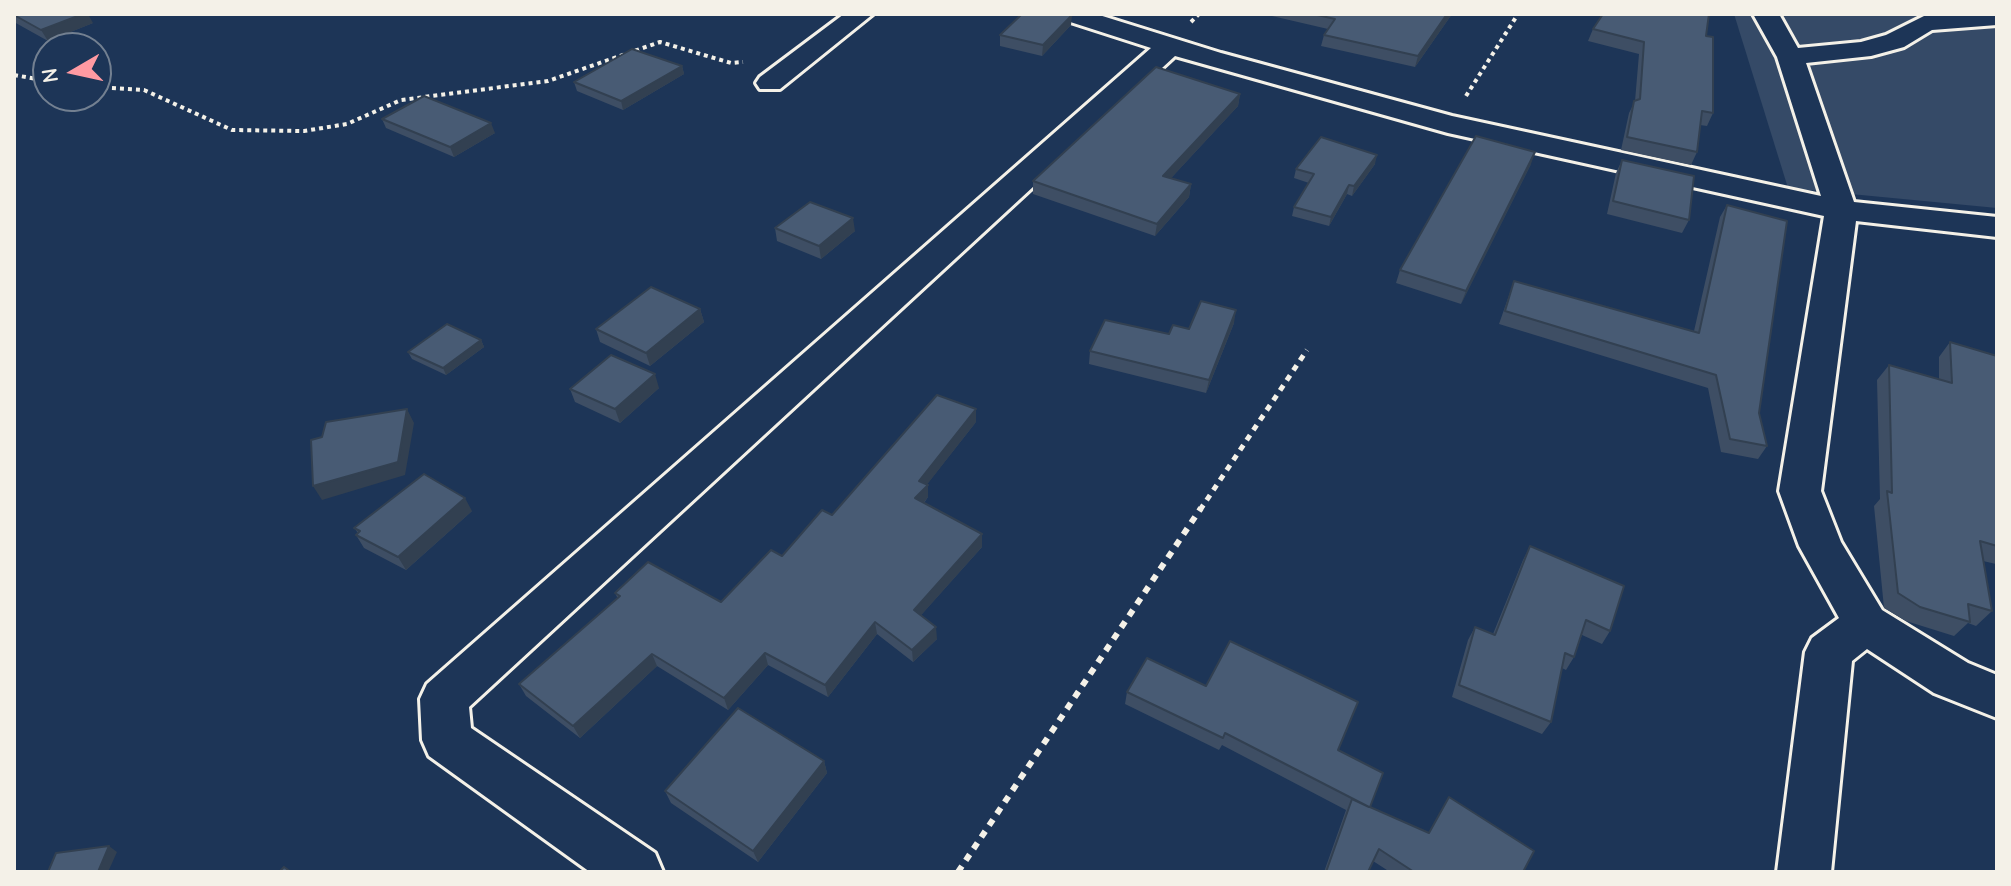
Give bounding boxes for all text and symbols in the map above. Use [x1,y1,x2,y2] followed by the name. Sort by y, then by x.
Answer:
[32,32,112,112] north arrow
[36,66,64,85] text: N

